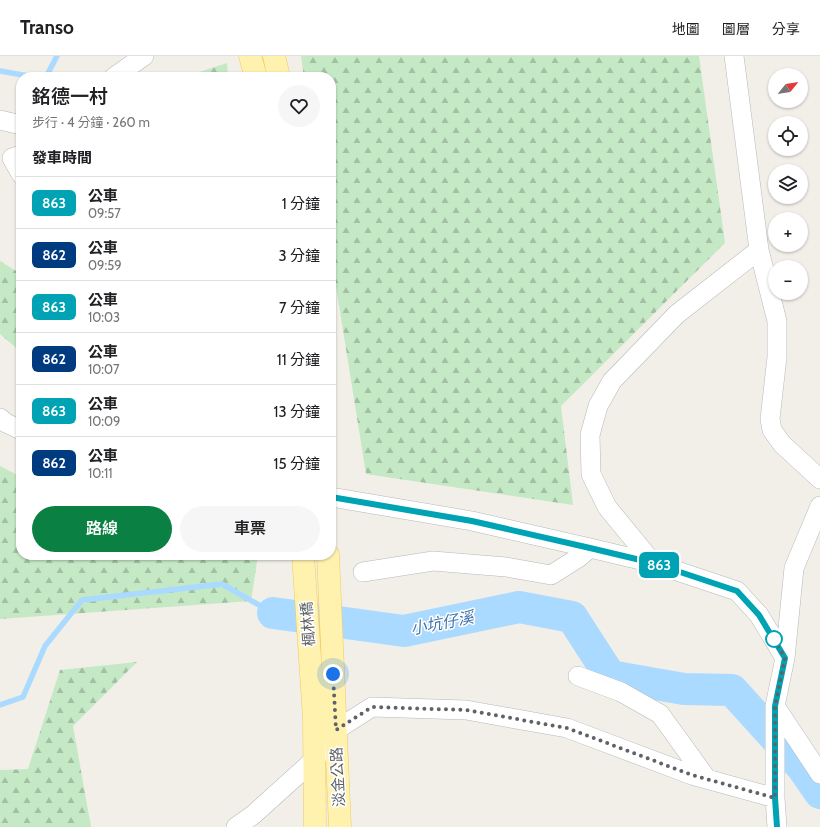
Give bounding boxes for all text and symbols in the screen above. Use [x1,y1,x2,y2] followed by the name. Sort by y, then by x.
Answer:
[20,16,74,39] text: Transo
[672,20,700,38] text: 地圖
[722,20,750,38] text: 圖層
[772,20,800,38] text: 分享
[768,68,808,108] north arrow
[768,68,808,300] map controls
[32,85,108,108] text: 銘德一村
[278,85,320,127] button: heart
[32,114,150,130] text: 步行 · 4 分鐘 · 260 m
[768,116,808,156] button: locate
[32,149,92,167] text: 發車時間
[768,164,808,204] button: layers
[88,187,118,205] text: 公車
[42,194,66,212] text: 863
[282,195,320,213] text: 1 分鐘
[88,205,121,221] text: 09:57
[768,212,808,252] button: +
[88,239,118,257] text: 公車
[42,246,66,264] text: 862
[279,247,320,265] text: 3 分鐘
[88,257,122,273] text: 09:59
[768,260,808,300] button: −
[88,291,118,309] text: 公車
[42,298,66,316] text: 863
[279,299,320,317] text: 7 分鐘
[88,309,120,325] text: 10:03
[88,343,118,361] text: 公車
[42,350,66,368] text: 862
[277,351,320,369] text: 11 分鐘
[88,361,120,377] text: 10:07
[88,395,118,413] text: 公車
[42,402,66,420] text: 863
[274,403,320,421] text: 13 分鐘
[88,413,120,429] text: 10:09
[88,447,118,465] text: 公車
[42,454,66,472] text: 862
[274,455,320,473] text: 15 分鐘
[88,465,113,481] text: 10:11
[32,506,172,552] button: 路線
[180,506,320,552] button: 車票
[636,552,682,578] line badge: 863
[647,556,671,574] text: 863
[297,601,319,647] street label: 楓林橋
[409,607,477,638] water label: 小坑仔溪
[765,630,783,648] unlabelled marker
[323,664,343,684] your location
[327,747,349,807] street label: 淡金公路

